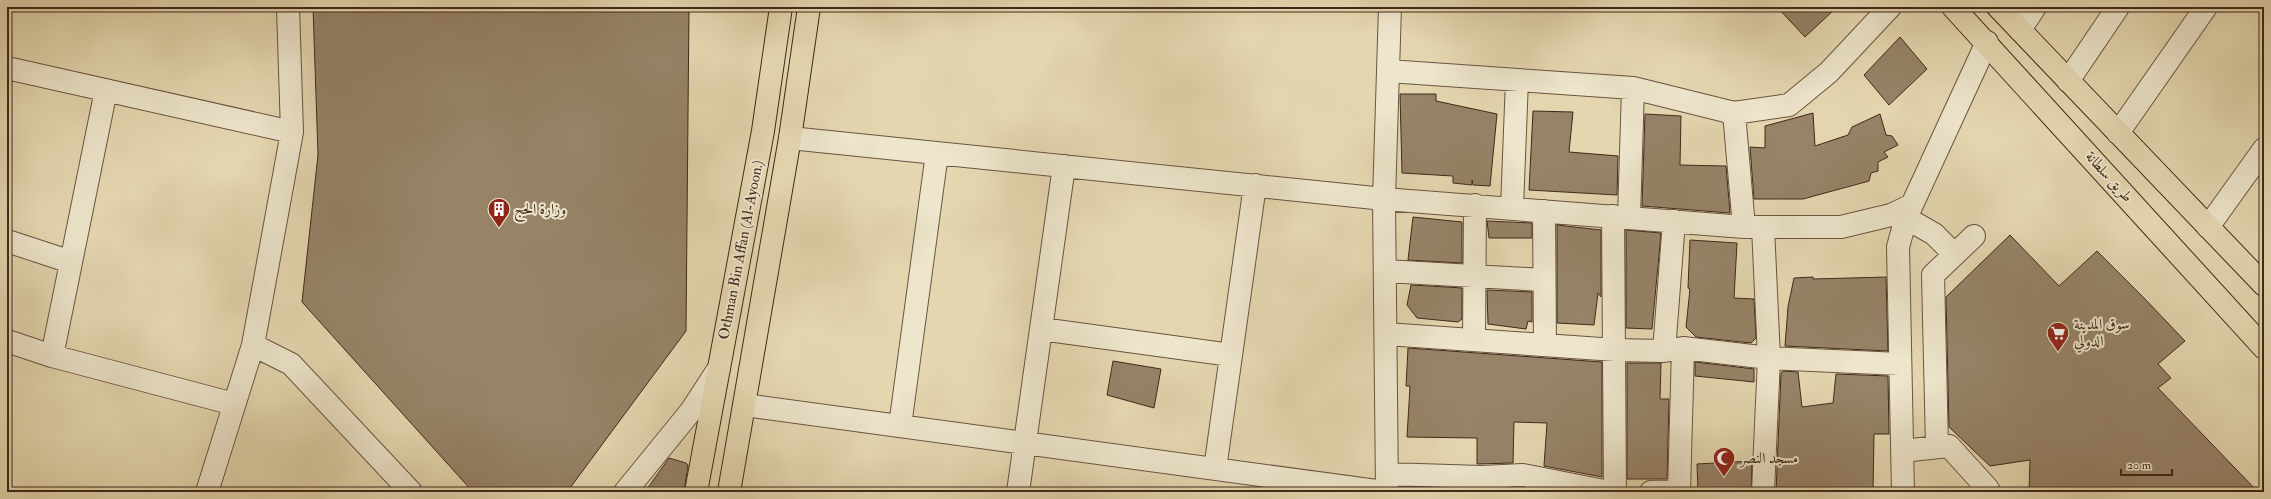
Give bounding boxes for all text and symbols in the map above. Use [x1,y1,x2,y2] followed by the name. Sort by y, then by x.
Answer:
[2081,147,2137,207] street label: طريق سلطانة
[714,159,768,341] street label: Othman Bin Affan (Al-Ayoon.)
[486,196,512,229] building icon: وزارة الحج
[514,200,566,223] place label: وزارة الحج
[2074,315,2129,353] place label: سوق المدينة الدولي
[2045,320,2071,353] supermarket icon: سوق المدينة الدولي
[1711,445,1737,478] mosque icon: مسجد النصر
[1738,449,1798,468] place label: مسجد النصر
[2121,451,2172,477] scale bar
[2127,458,2152,473] text: 20 m

